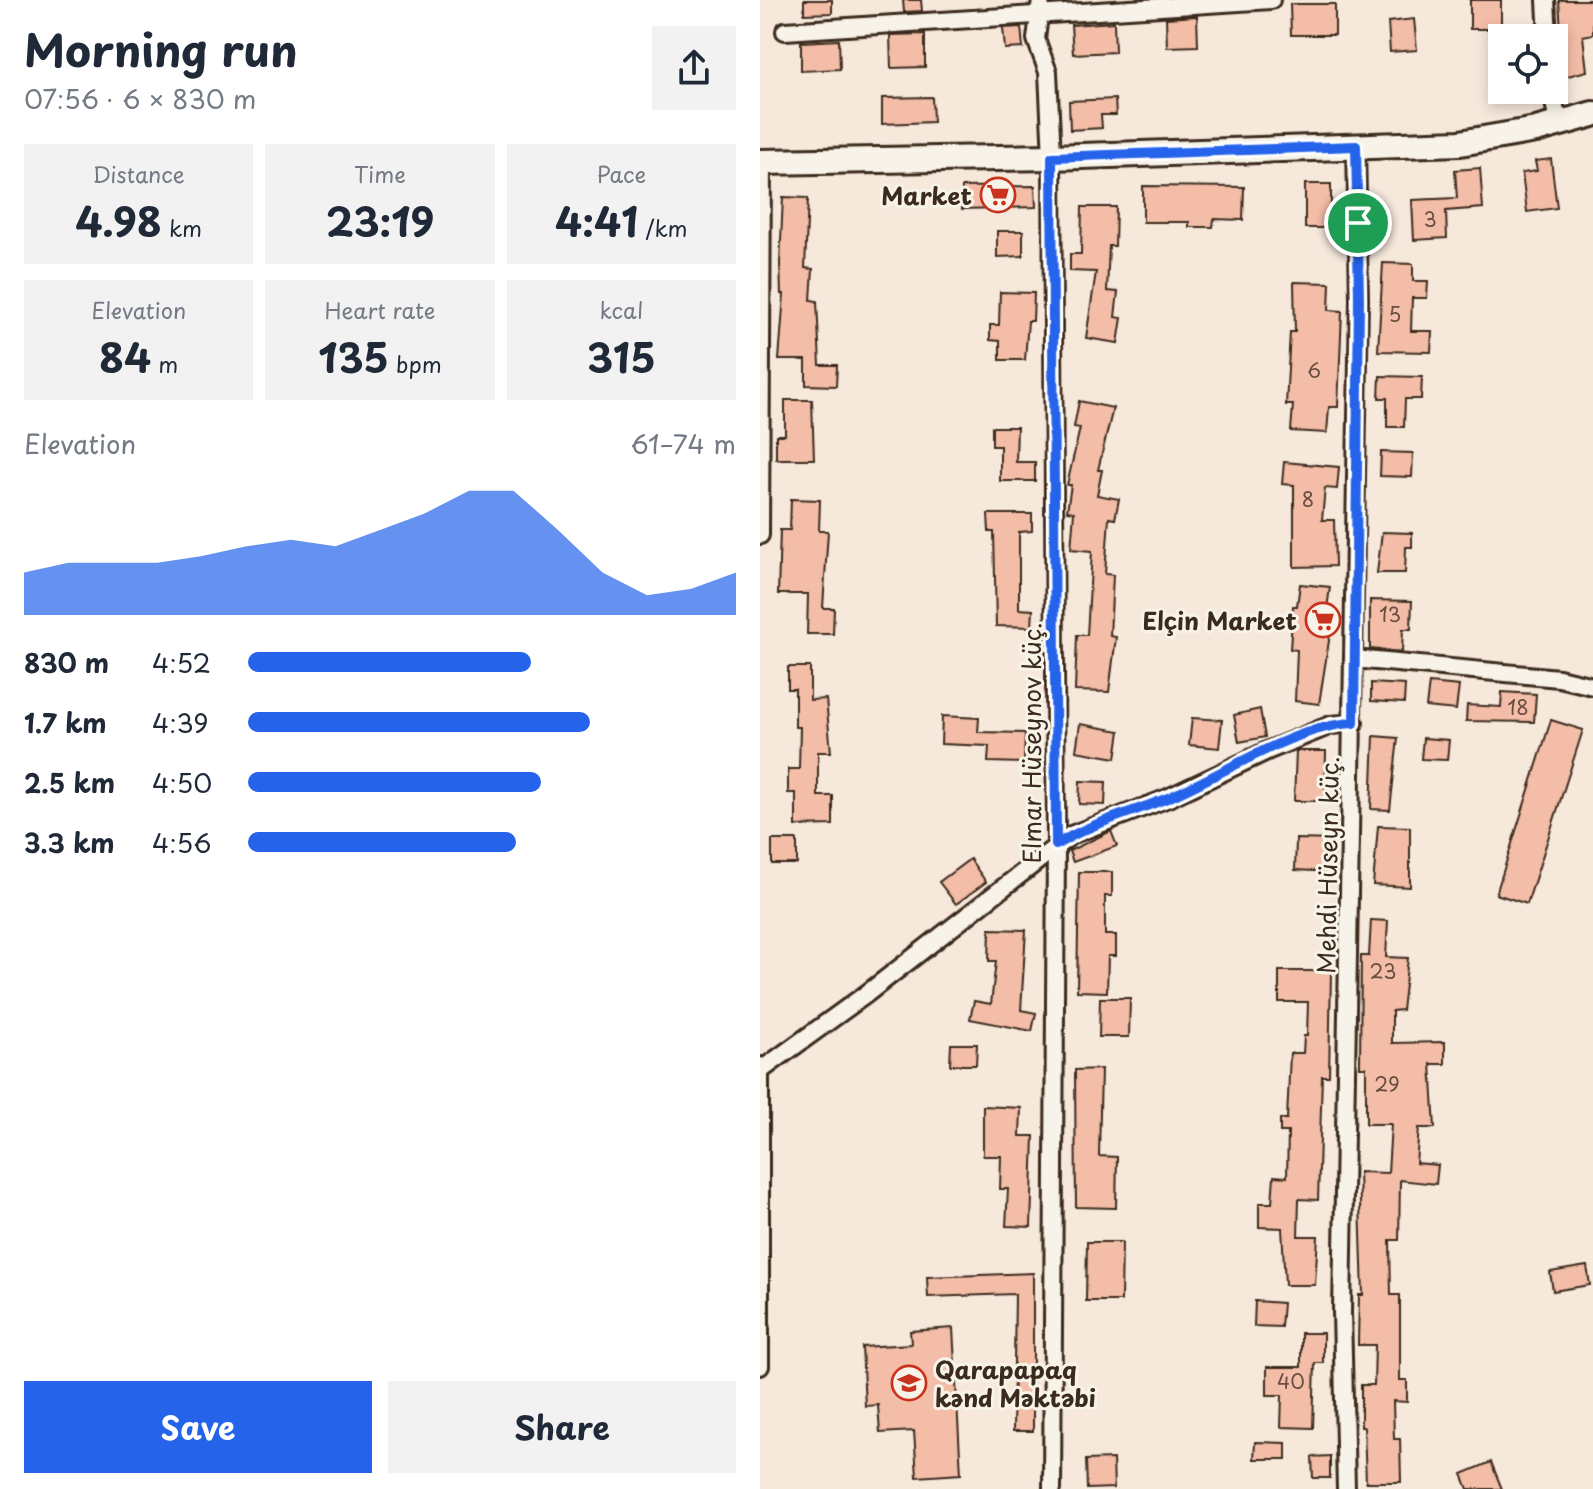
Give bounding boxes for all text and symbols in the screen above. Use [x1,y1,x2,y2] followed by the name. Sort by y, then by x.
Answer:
[24,16,298,82] text: Morning run
[1488,24,1568,104] map controls
[1488,24,1568,104] button: locate
[652,26,736,110] button: share
[24,79,257,118] text: 07:56 · 6 × 830 m
[93,157,185,190] text: Distance
[354,157,406,190] text: Time
[596,157,646,190] text: Pace
[979,176,1017,214] supermarket icon: Market
[881,177,972,213] place label: Market
[1324,189,1392,257] pin
[75,190,162,251] text: 4.98
[326,190,434,251] text: 23:19
[555,190,638,251] text: 4:41
[1336,201,1380,245] icon: arrive
[1423,204,1437,234] house number: 3
[162,211,202,244] text: km
[638,211,688,244] text: /km
[91,293,186,326] text: Elevation
[324,293,436,326] text: Heart rate
[599,293,643,326] text: kcal
[1389,299,1401,329] house number: 5
[99,326,151,387] text: 84
[318,326,389,387] text: 135
[587,326,656,387] text: 315
[151,347,178,380] text: m
[389,347,442,380] text: bpm
[1307,355,1321,385] house number: 6
[24,424,136,463] text: Elevation
[631,424,736,463] text: 61–74 m
[1302,484,1314,514] house number: 8
[1379,599,1401,629] house number: 13
[1304,601,1342,639] supermarket icon: Elçin Market
[1142,602,1297,638] place label: Elçin Market
[1013,622,1049,864] street label: Elmar Hüseynov küç.
[24,643,109,682] text: 830 m
[152,643,211,682] text: 4:52
[1507,692,1529,722] house number: 18
[24,703,107,742] text: 1.7 km
[152,703,208,742] text: 4:39
[1307,756,1347,974] street label: Mehdi Hüseyn küç.
[24,763,115,802] text: 2.5 km
[152,763,212,802] text: 4:50
[24,823,115,862] text: 3.3 km
[152,823,211,862] text: 4:56
[1369,956,1397,986] house number: 23
[1374,1069,1400,1099] house number: 29
[935,1351,1096,1415] place label: Qarapapaq kənd Məktəbi
[890,1364,928,1402] school or university icon: Qarapapaq kənd Məktəbi
[1277,1366,1305,1396] house number: 40
[24,1381,372,1473] button: Save
[388,1381,736,1473] button: Share

